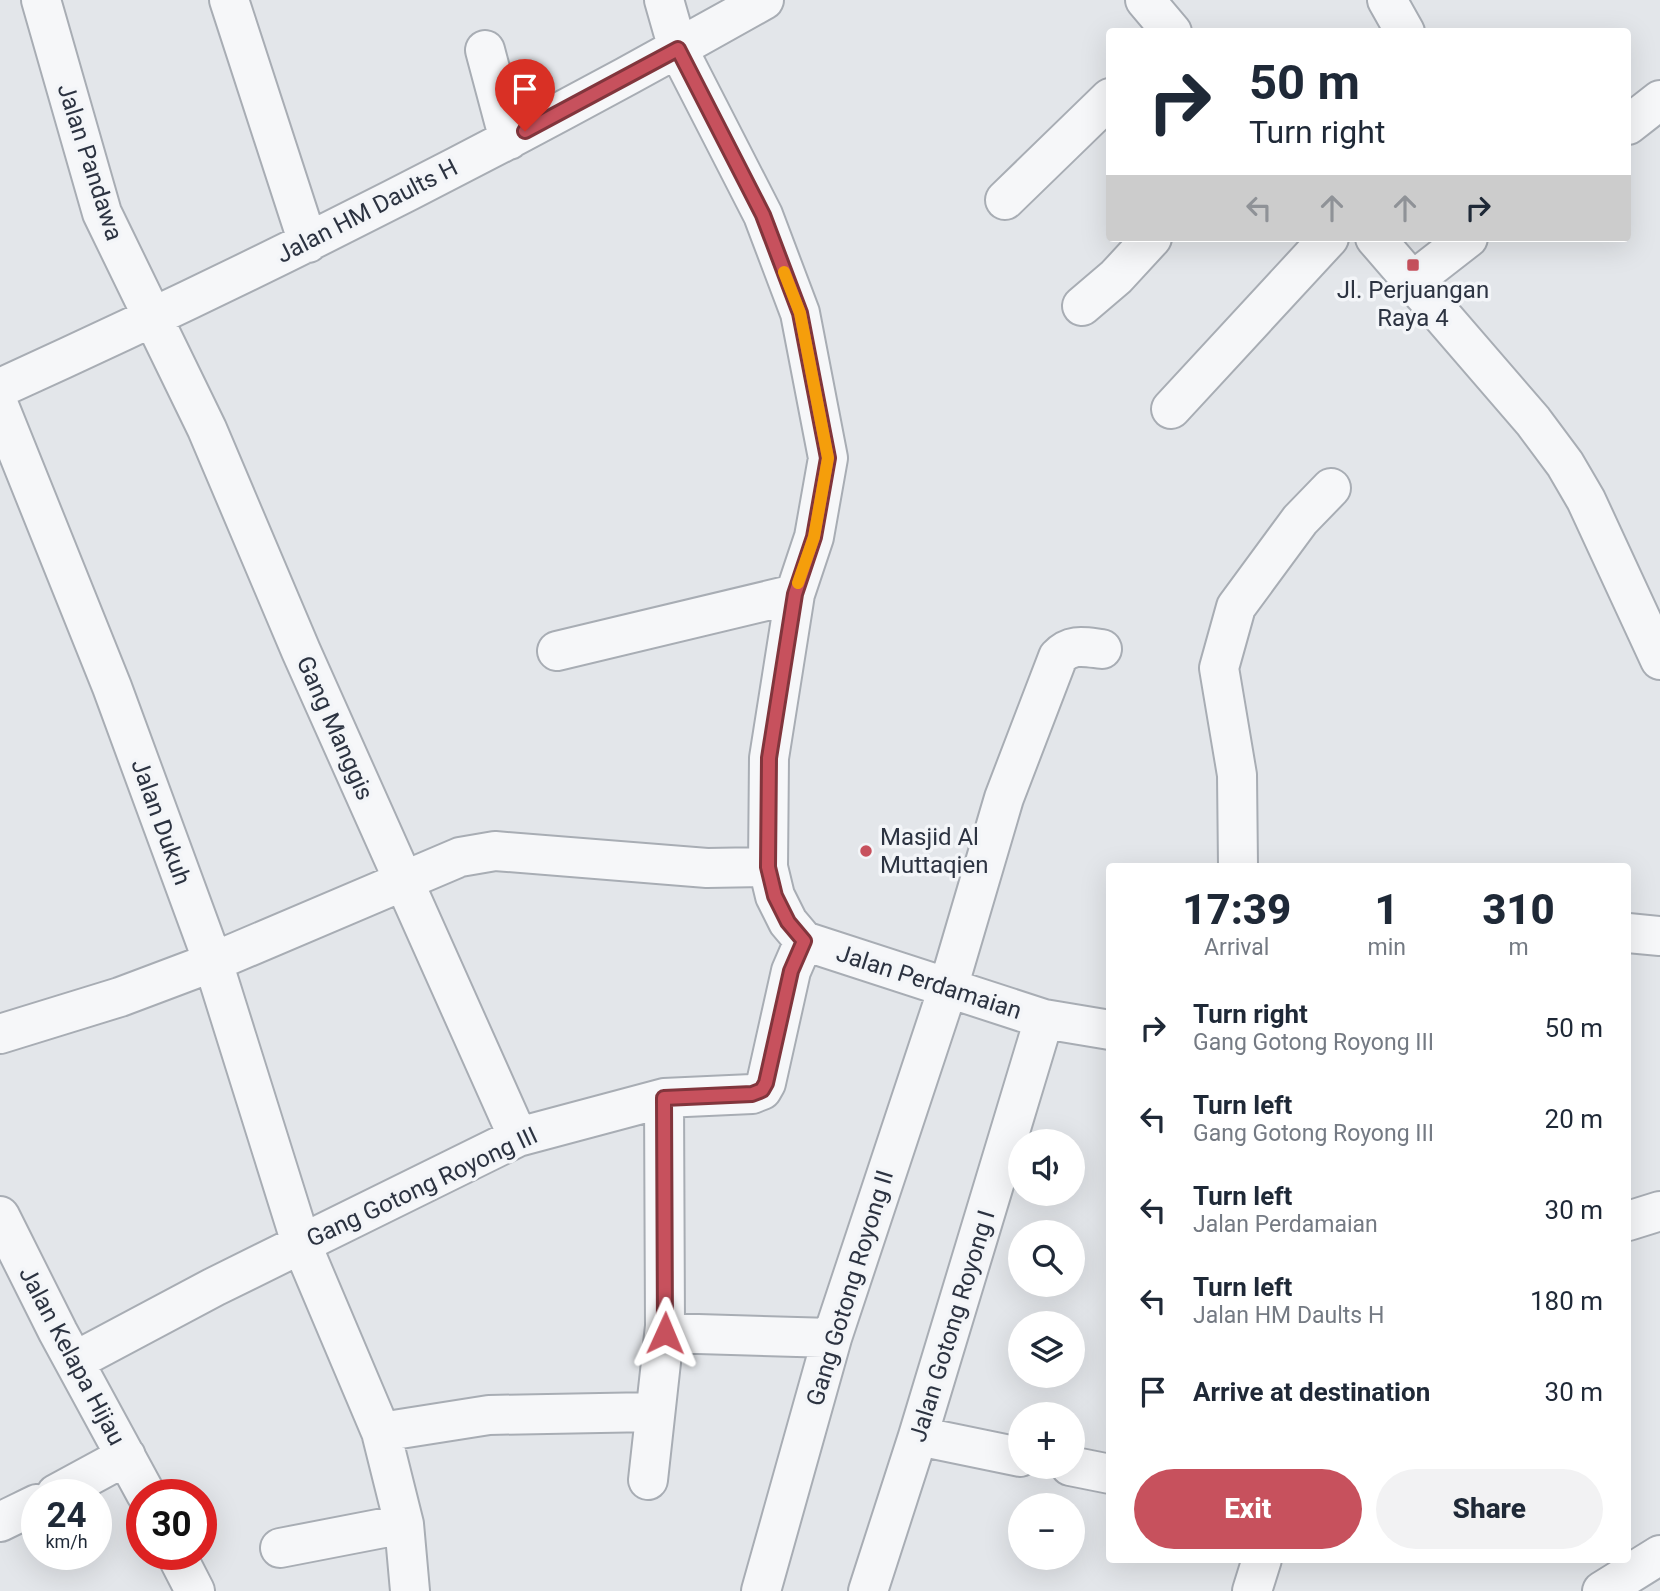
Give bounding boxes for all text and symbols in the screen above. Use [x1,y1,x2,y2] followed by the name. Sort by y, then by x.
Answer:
[1249,54,1360,111] text: 50 m
[1134,56,1225,147] icon: right
[495,59,555,131] pin
[506,70,544,108] icon: arrive
[51,80,129,244] street label: Jalan Pandawa
[1249,113,1385,151] text: Turn right
[272,153,462,269] street label: Jalan HM Daults H
[1240,189,1278,227] icon: left
[1313,189,1351,227] icon: ahead
[1386,189,1424,227] icon: ahead
[1459,189,1497,227] icon: right
[1405,257,1421,273] marker: Jl. Perjuangan Raya 4
[1337,276,1489,332] place label: Jl. Perjuangan Raya 4
[291,652,379,804] street label: Gang Manggis
[125,755,197,889] street label: Jalan Dukuh
[880,823,988,879] place label: Masjid Al Muttaqien
[858,843,874,859] marker: Masjid Al Muttaqien
[1182,885,1291,934] text: 17:39
[1375,885,1399,934] text: 1
[1482,885,1555,934] text: 310
[1204,934,1269,961] text: Arrival
[1367,934,1406,961] text: min
[1508,934,1529,961] text: m
[833,939,1025,1025] street label: Jalan Perdamaian
[1193,999,1308,1029] text: Turn right
[1134,1009,1172,1047] icon: right
[1545,1013,1603,1043] text: 50 m
[1193,1029,1434,1056] text: Gang Gotong Royong III
[1193,1090,1292,1120] text: Turn left
[1134,1100,1172,1138] icon: left
[1545,1104,1603,1134] text: 20 m
[1193,1120,1434,1147] text: Gang Gotong Royong III
[302,1121,542,1253] street label: Gang Gotong Royong III
[1008,1129,1085,1570] map controls
[1008,1129,1085,1206] button: sound
[801,1167,899,1409] street label: Gang Gotong Royong II
[1193,1181,1292,1211] text: Turn left
[1134,1191,1172,1229] icon: left
[1545,1195,1603,1225] text: 30 m
[903,1207,1001,1445] street label: Jalan Gotong Royong I
[1193,1211,1378,1238] text: Jalan Perdamaian
[1008,1220,1085,1297] button: search
[13,1262,131,1450] street label: Jalan Kelapa Hijau
[1193,1272,1292,1302] text: Turn left
[1134,1282,1172,1320] icon: left
[1530,1286,1603,1316] text: 180 m
[628,1296,702,1370] position arrow
[1193,1302,1384,1329] text: Jalan HM Daults H
[1008,1311,1085,1388] button: layers
[1134,1373,1172,1411] icon: arrive
[1193,1377,1430,1407] text: Arrive at destination
[1545,1377,1603,1407] text: 30 m
[1008,1402,1085,1479] button: +
[1134,1469,1362,1549] button: Exit
[1376,1469,1603,1549] button: Share
[126,1479,217,1570] speed limit sign: 30
[1008,1493,1085,1570] button: −
[46,1495,87,1536] text: 24
[45,1531,88,1552] text: km/h

